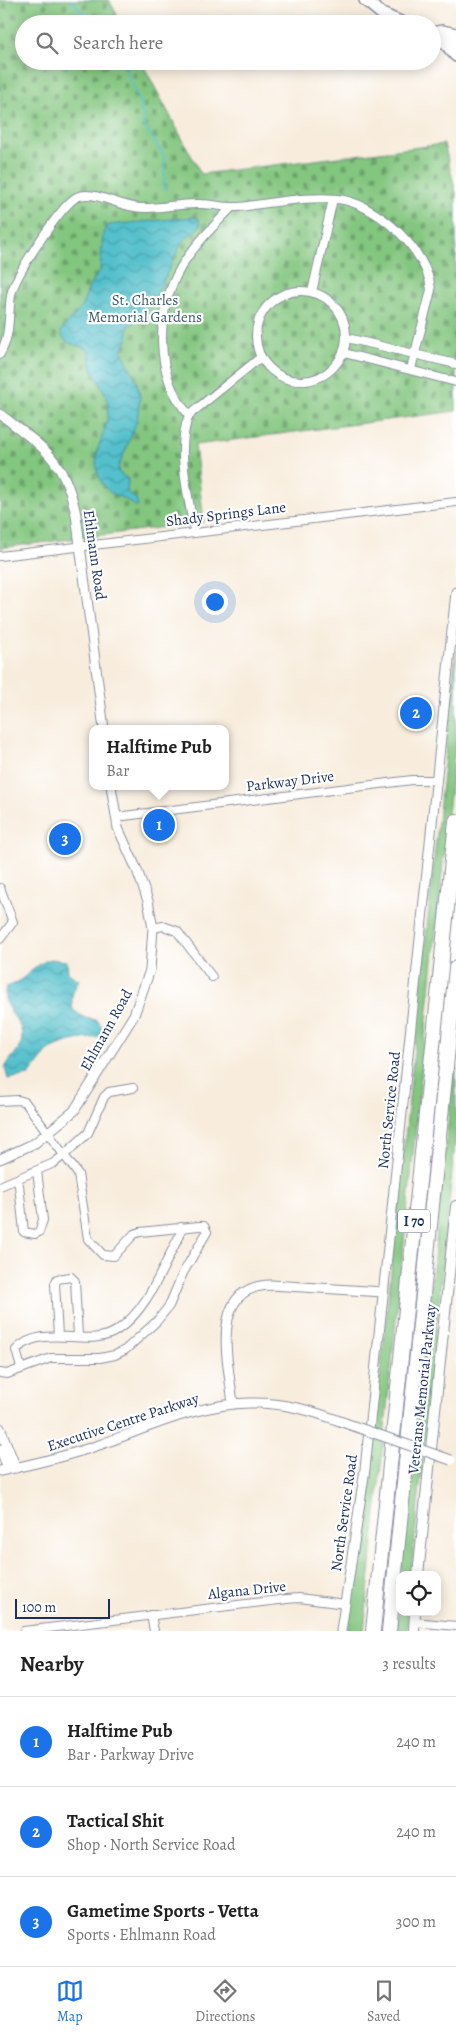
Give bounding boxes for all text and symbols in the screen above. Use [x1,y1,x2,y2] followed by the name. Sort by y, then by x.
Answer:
[15,15,441,70] search box
[33,29,61,57] icon: search
[73,30,163,56] text: Search here
[88,290,202,327] park label: St. Charles Memorial Gardens
[165,497,287,531] street label: Shady Springs Lane
[79,509,111,602] street label: Ehlmann Road
[202,589,228,615] your location
[400,694,432,732] pin: 2
[89,725,229,790] popup
[106,734,212,760] text: Halftime Pub
[106,760,129,782] text: Bar
[245,766,335,796] street label: Parkway Drive
[143,806,175,844] pin: 1
[49,820,81,858] pin: 3
[75,985,137,1074] street label: Ehlmann Road
[373,1049,405,1170] street label: North Service Road
[398,1210,430,1232] road number: I 70
[403,1303,441,1476] street label: Veterans Memorial Parkway
[45,1388,202,1456] street label: Executive Centre Parkway
[326,1452,362,1573] street label: North Service Road
[396,1571,441,1616] map controls
[396,1571,441,1616] button: locate
[206,1576,287,1604] street label: Algana Drive
[15,1596,110,1619] scale bar
[22,1598,56,1617] text: 100 m
[20,1650,83,1678] text: Nearby
[382,1653,436,1675] text: 3 results
[67,1718,172,1744] text: Halftime Pub
[33,1731,39,1753] text: 1
[396,1731,436,1753] text: 240 m
[67,1744,194,1766] text: Bar · Parkway Drive
[67,1808,164,1834] text: Tactical Shit
[32,1821,40,1843] text: 2
[396,1821,436,1843] text: 240 m
[67,1834,236,1856] text: Shop · North Service Road
[67,1898,259,1924] text: Gametime Sports - Vetta
[33,1911,39,1933] text: 3
[396,1911,436,1933] text: 300 m
[67,1924,216,1946] text: Sports · Ehlmann Road
[56,1977,84,2026] tab: Map
[195,1977,255,2026] tab: Directions
[367,1977,400,2026] tab: Saved

